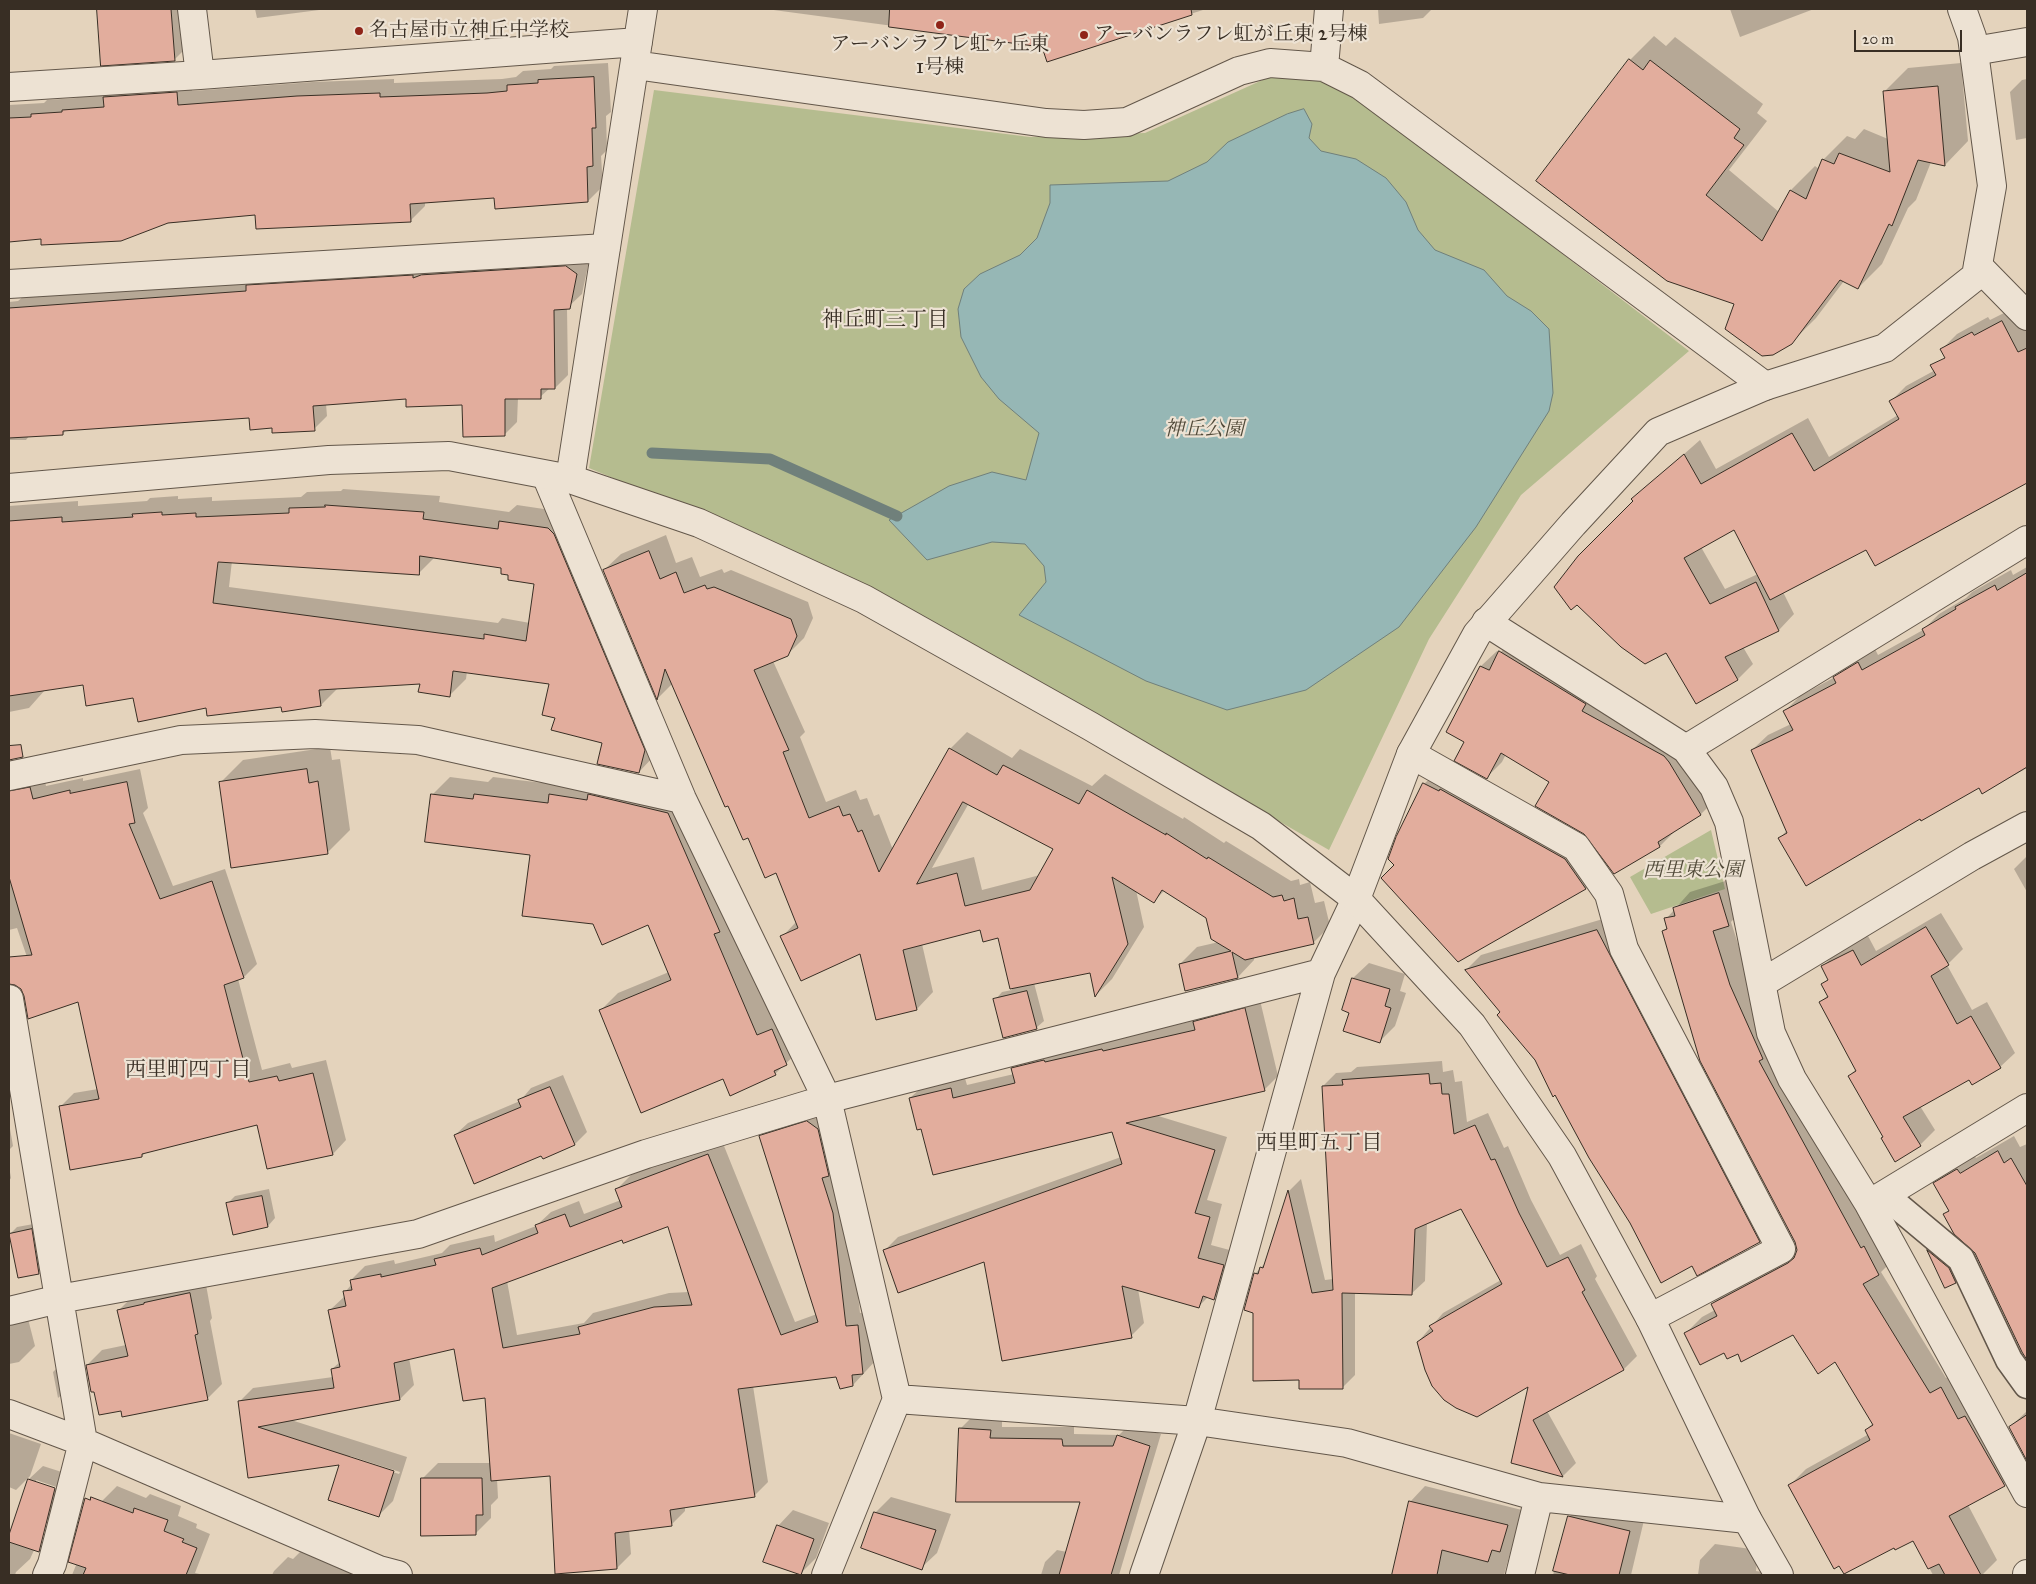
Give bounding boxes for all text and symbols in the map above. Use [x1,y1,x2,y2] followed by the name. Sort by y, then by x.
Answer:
[369,19,569,43] place label: 名古屋市立神丘中学校
[934,19,946,31] marker: アーバンラフレ虹ヶ丘東 1号棟
[1856,20,1964,52] scale bar
[1094,23,1368,47] place label: アーバンラフレ虹が丘東 2号棟
[353,25,365,37] marker: 名古屋市立神丘中学校
[1078,29,1090,41] marker: アーバンラフレ虹が丘東 2号棟
[1862,30,1894,48] text: 20 m
[830,33,1050,80] place label: アーバンラフレ虹ヶ丘東 1号棟
[822,308,948,334] district label: 神丘町三丁目
[1164,418,1244,442] park label: 神丘公園
[1643,859,1743,883] park label: 西里東公園
[125,1058,251,1084] district label: 西里町四丁目
[1256,1131,1382,1157] district label: 西里町五丁目

